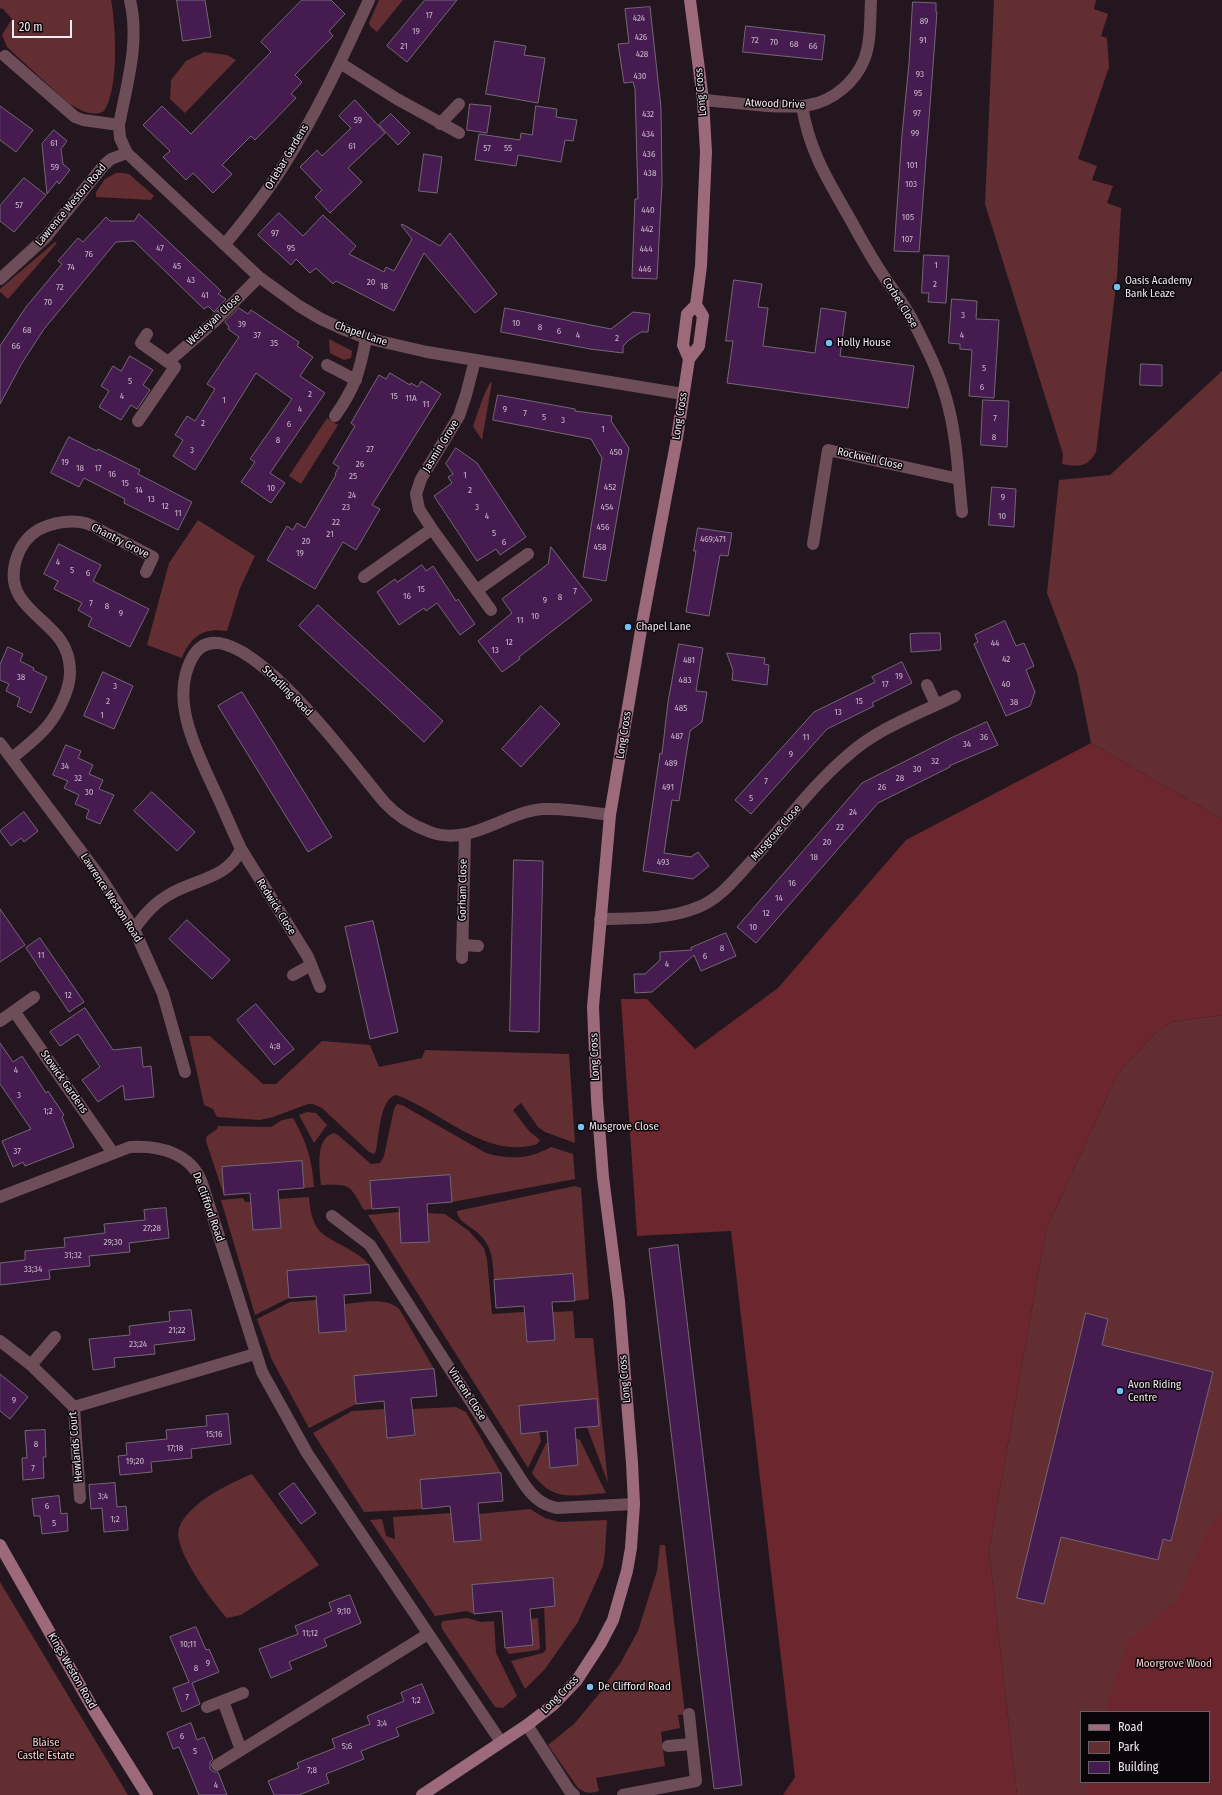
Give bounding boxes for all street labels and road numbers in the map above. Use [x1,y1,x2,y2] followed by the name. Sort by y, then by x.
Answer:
[692,68,710,116] street label: Long Cross
[745,96,805,112] street label: Atwood Drive
[262,122,312,192] street label: Orlebar Gardens
[33,161,109,249] street label: Lawrence Weston Road
[879,275,921,331] street label: Corbet Close
[184,292,244,348] street label: Wesleyan Close
[333,319,389,349] street label: Chapel Lane
[670,391,690,441] street label: Long Cross
[420,418,462,474] street label: Jasmin Grove
[836,445,904,473] street label: Rockwell Close
[89,521,151,561] street label: Chantry Grove
[259,663,315,719] street label: Stradling Road
[614,710,634,760] street label: Long Cross
[748,802,804,864] street label: Musgrove Close
[77,851,145,945] street label: Lawrence Weston Road
[456,859,470,921] street label: Gorham Close
[253,876,299,938] street label: Redwick Close
[588,1033,602,1081] street label: Long Cross
[37,1048,91,1116] street label: Stowick Gardens
[189,1171,227,1243] street label: De Clifford Road
[616,1355,634,1403] street label: Long Cross
[445,1365,489,1423] street label: Vincent Close
[66,1411,86,1483] street label: Hewlands Court
[45,1631,99,1711] street label: Kings Weston Road
[538,1673,582,1717] street label: Long Cross

